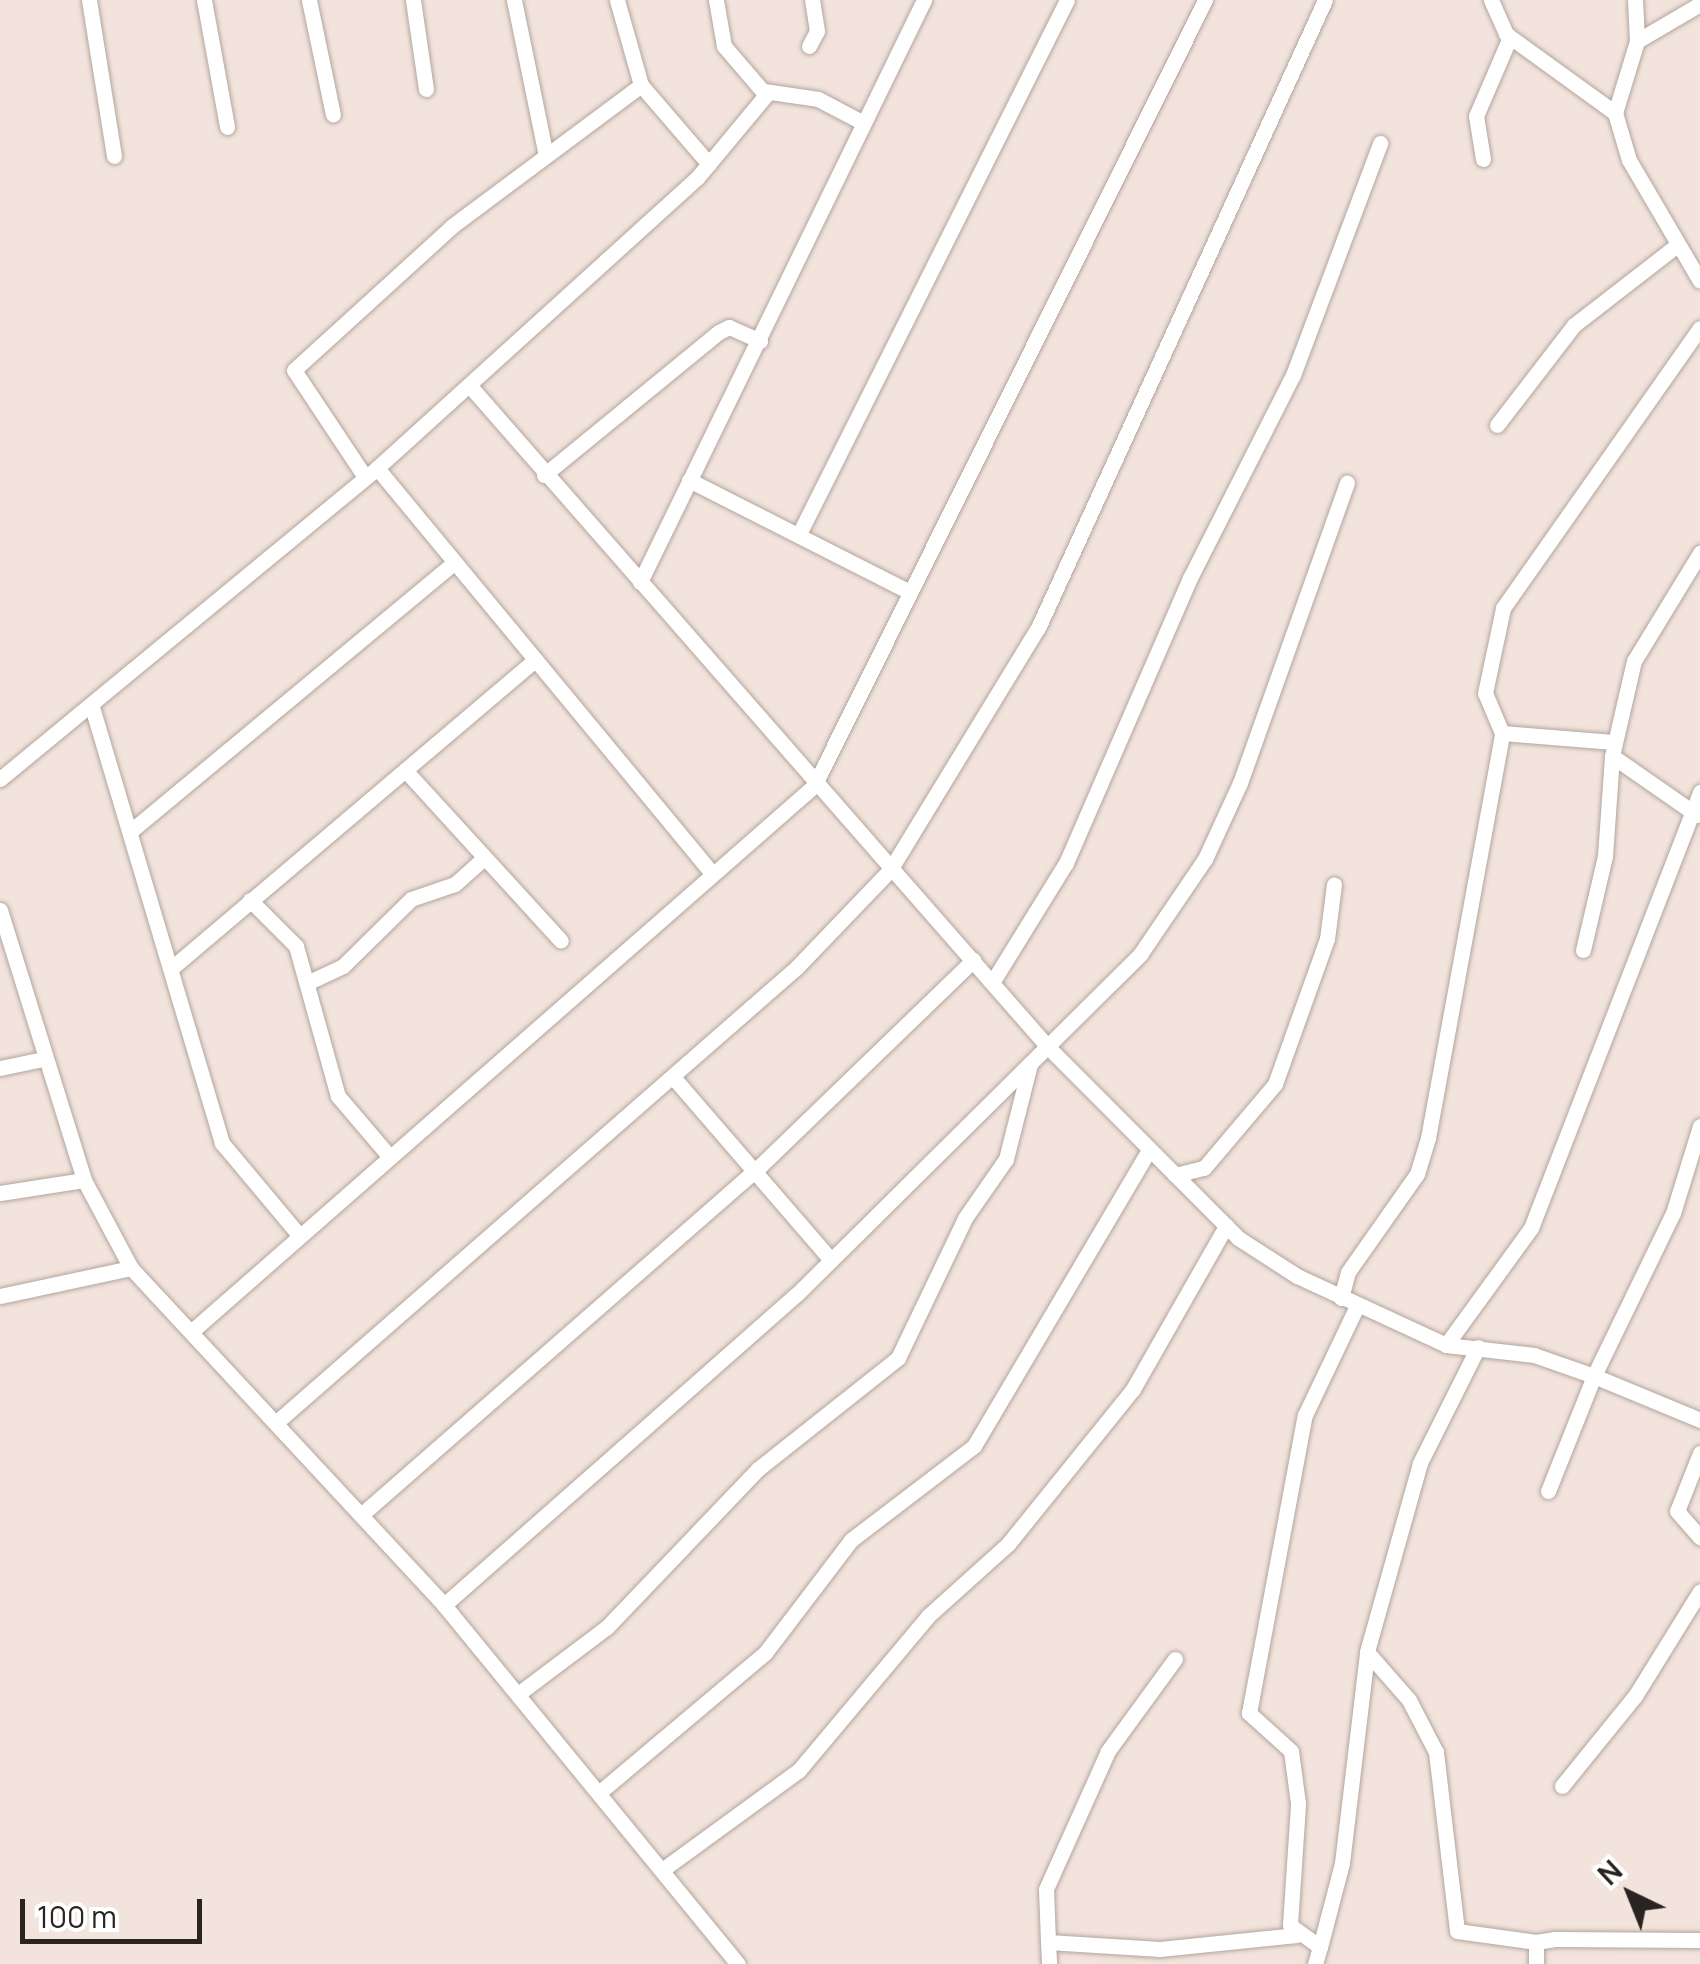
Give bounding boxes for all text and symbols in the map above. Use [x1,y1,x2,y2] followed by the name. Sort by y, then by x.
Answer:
[1580,1844,1680,1944] north arrow
[1589,1851,1630,1893] text: N
[25,1879,208,1941] scale bar
[37,1896,117,1937] text: 100 m

